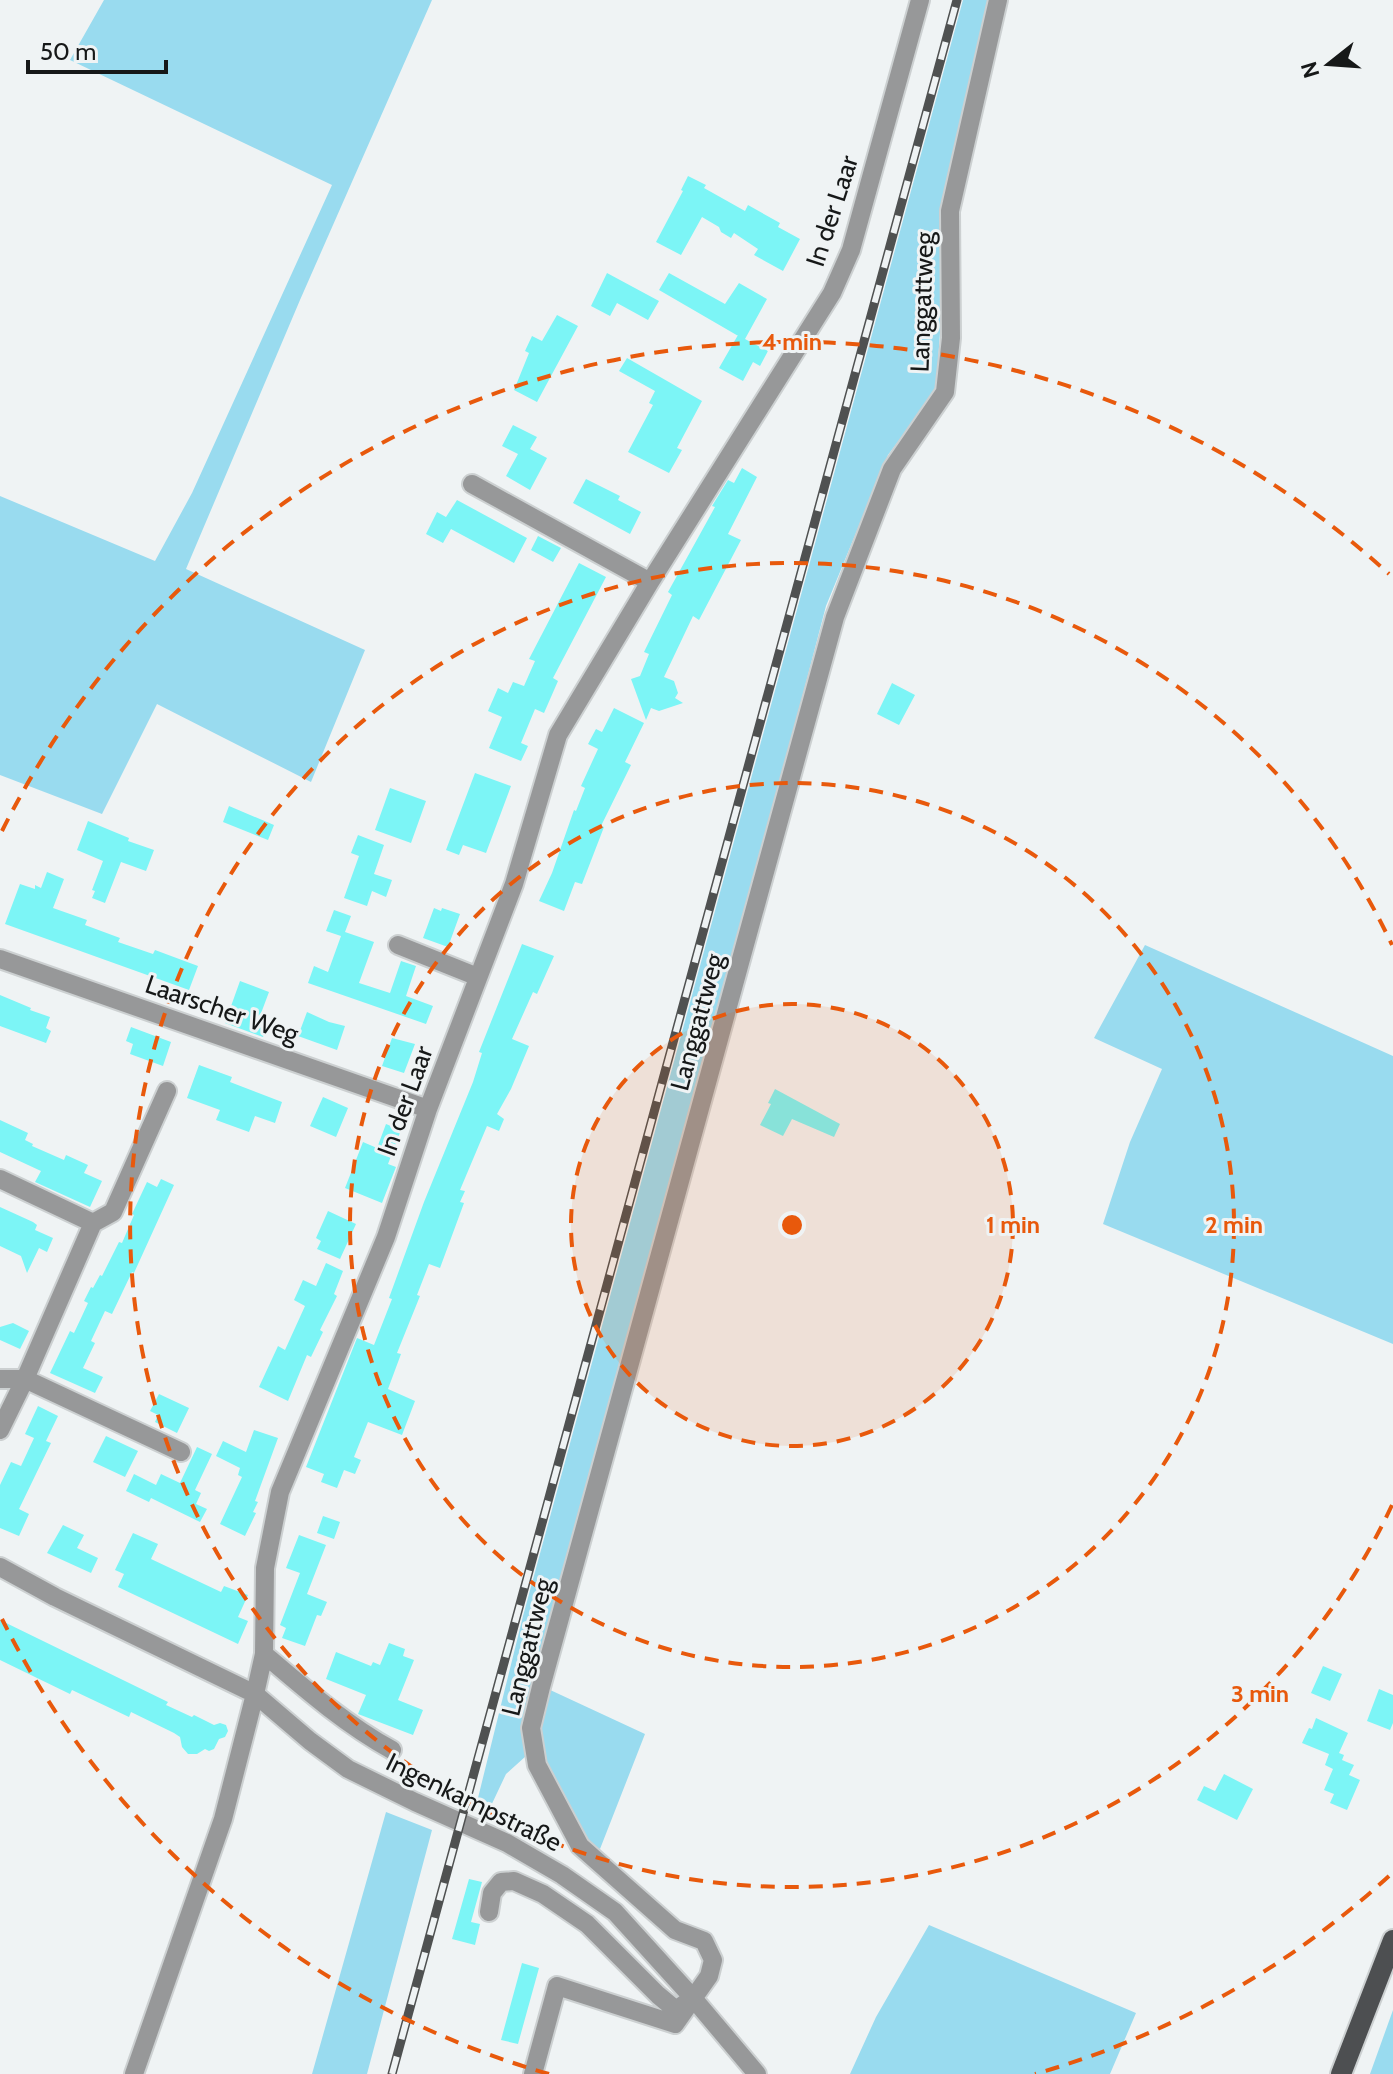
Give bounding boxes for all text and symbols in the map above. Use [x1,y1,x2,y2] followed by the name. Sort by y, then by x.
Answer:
[28,24,166,74] scale bar
[1289,24,1369,104] north arrow
[40,37,96,66] text: 50 m
[1295,58,1326,81] text: N
[799,151,865,271] street label: In der Laar
[904,230,940,373] street label: Langgattweg
[762,327,822,356] text: 4 min
[663,949,731,1094] street label: Langgattweg
[141,968,304,1051] street label: Laarscher Weg
[370,1041,440,1160] street label: In der Laar
[986,1210,1040,1239] text: 1 min
[1205,1210,1263,1239] text: 2 min
[778,1211,806,1239] centre of rings
[494,1574,560,1719] street label: Langgattweg
[1231,1679,1289,1708] text: 3 min
[381,1746,567,1858] street label: Ingenkampstraße

